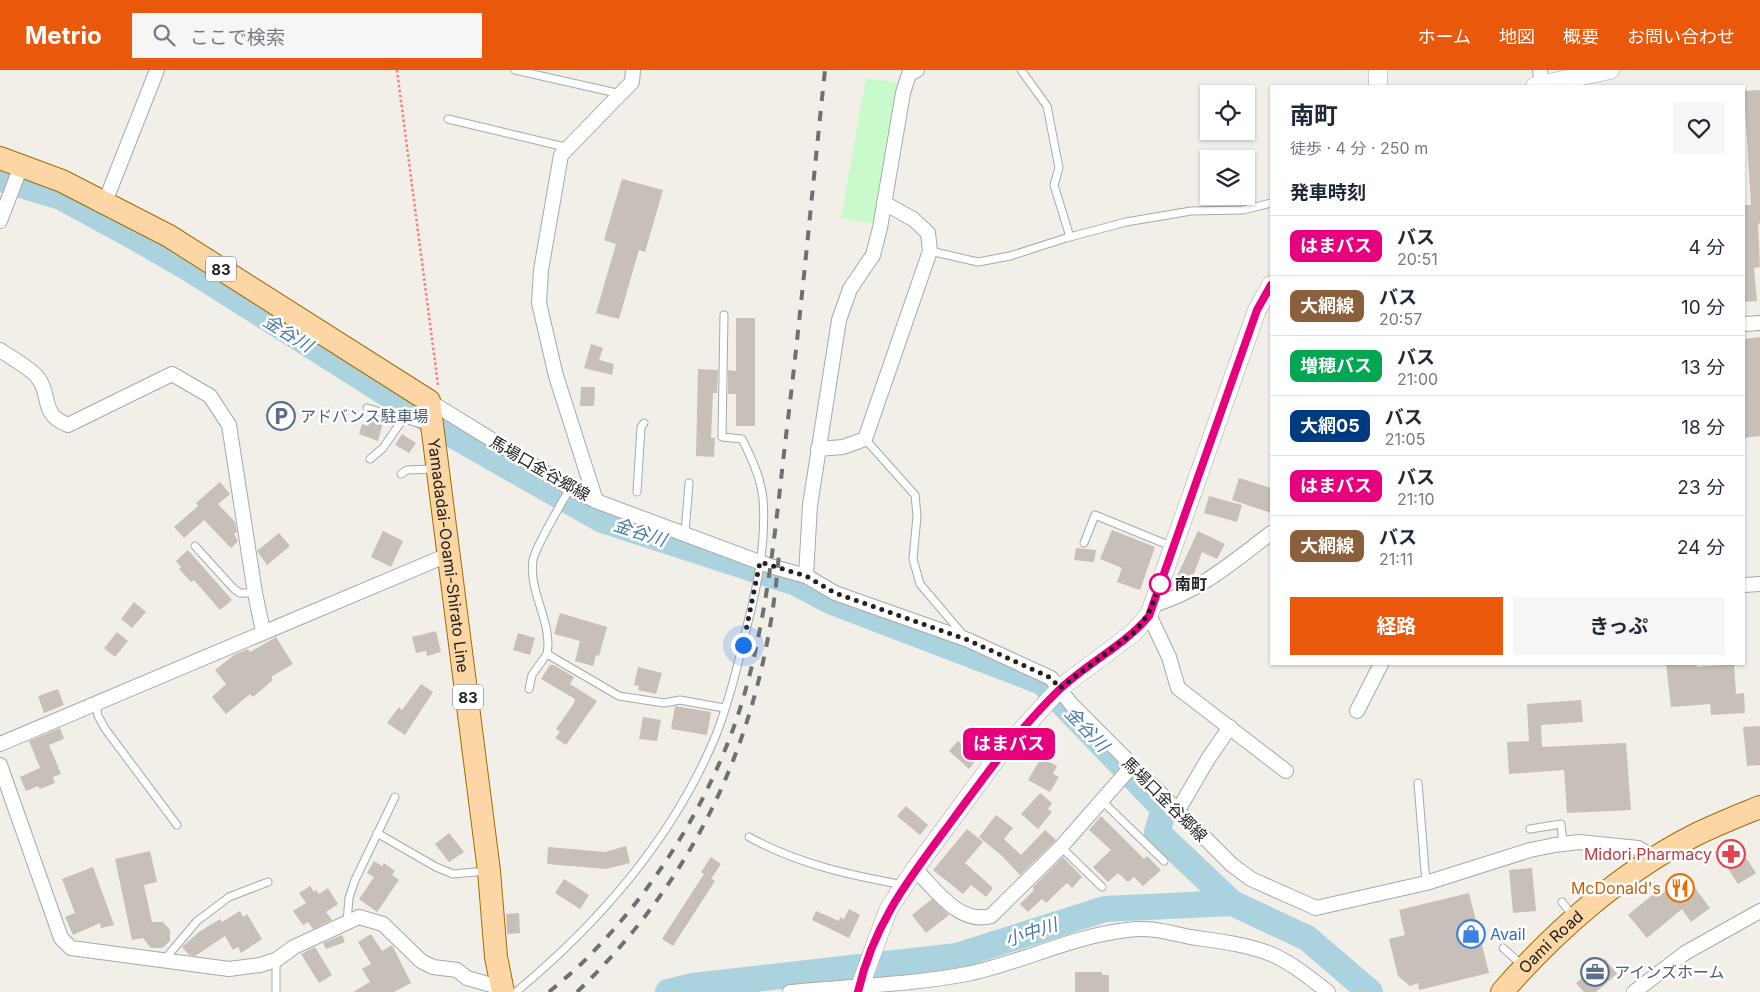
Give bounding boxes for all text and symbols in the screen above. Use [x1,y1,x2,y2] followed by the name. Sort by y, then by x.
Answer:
[132,13,482,58] search box
[25,21,102,50] text: Metrio
[150,21,178,49] icon: search
[190,26,285,49] text: ここで検索
[1418,26,1471,47] text: ホーム
[1499,26,1535,47] text: 地図
[1563,26,1599,47] text: 概要
[1627,26,1735,47] text: お問い合わせ
[1200,85,1255,205] map controls
[1200,85,1255,140] button: locate
[1290,101,1338,130] text: 南町
[1673,102,1725,154] button: heart
[1290,138,1428,158] text: 徒歩 · 4 分 · 250 m
[1200,150,1255,205] button: layers
[1290,181,1366,204] text: 発車時刻
[1397,226,1435,249] text: バス
[1300,235,1372,256] text: はまバス
[1688,236,1725,259] text: 4 分
[1397,249,1438,269] text: 20:51
[206,256,236,282] road number: 83
[1379,286,1417,309] text: バス
[1300,295,1354,316] text: 大網線
[1681,296,1725,319] text: 10 分
[1379,309,1422,329] text: 20:57
[260,310,318,357] water label: 金谷川
[1397,346,1435,369] text: バス
[1300,355,1372,376] text: 増穂バス
[1681,356,1725,379] text: 13 分
[1397,369,1438,389] text: 21:00
[266,401,296,431] parking icon: アドバンス駐車場
[300,406,428,426] place label: アドバンス駐車場
[1385,406,1423,429] text: バス
[1300,415,1360,436] text: 大網05
[1681,416,1725,439] text: 18 分
[1385,429,1425,449] text: 21:05
[486,431,594,505] street label: 馬場口金谷郷線
[424,437,474,674] street label: Yamadadai-Ooami-Shirato Line
[1397,466,1435,489] text: バス
[1300,475,1372,496] text: はまバス
[1677,476,1725,499] text: 23 分
[1397,489,1434,509] text: 21:10
[611,514,671,551] water label: 金谷川
[1379,526,1417,549] text: バス
[1300,535,1354,556] text: 大網線
[1677,536,1725,559] text: 24 分
[1379,549,1413,569] text: 21:11
[1149,573,1171,595] marker: 南町
[1175,574,1207,594] place label: 南町
[1290,597,1503,655] button: 経路
[1513,597,1725,655] button: きっぷ
[731,633,756,658] your location
[453,684,483,710] road number: 83
[1061,702,1115,757] water label: 金谷川
[974,728,1044,760] line badge: はまバス
[973,733,1045,754] text: はまバス
[1118,752,1212,846] street label: 馬場口金谷郷線
[1716,839,1746,869] pharmacy icon: Midori Pharmacy
[1584,844,1712,864] place label: Midori Pharmacy
[1665,873,1695,903] restaurant icon: McDonald's
[1571,878,1661,898] place label: McDonald's
[1514,906,1587,977] street label: Oami Road
[1002,913,1062,950] water label: 小中川
[1456,919,1486,949] shop icon: Avail
[1490,924,1526,944] place label: Avail
[1580,957,1610,987] office icon: アインズホーム
[1614,962,1724,982] place label: アインズホーム

